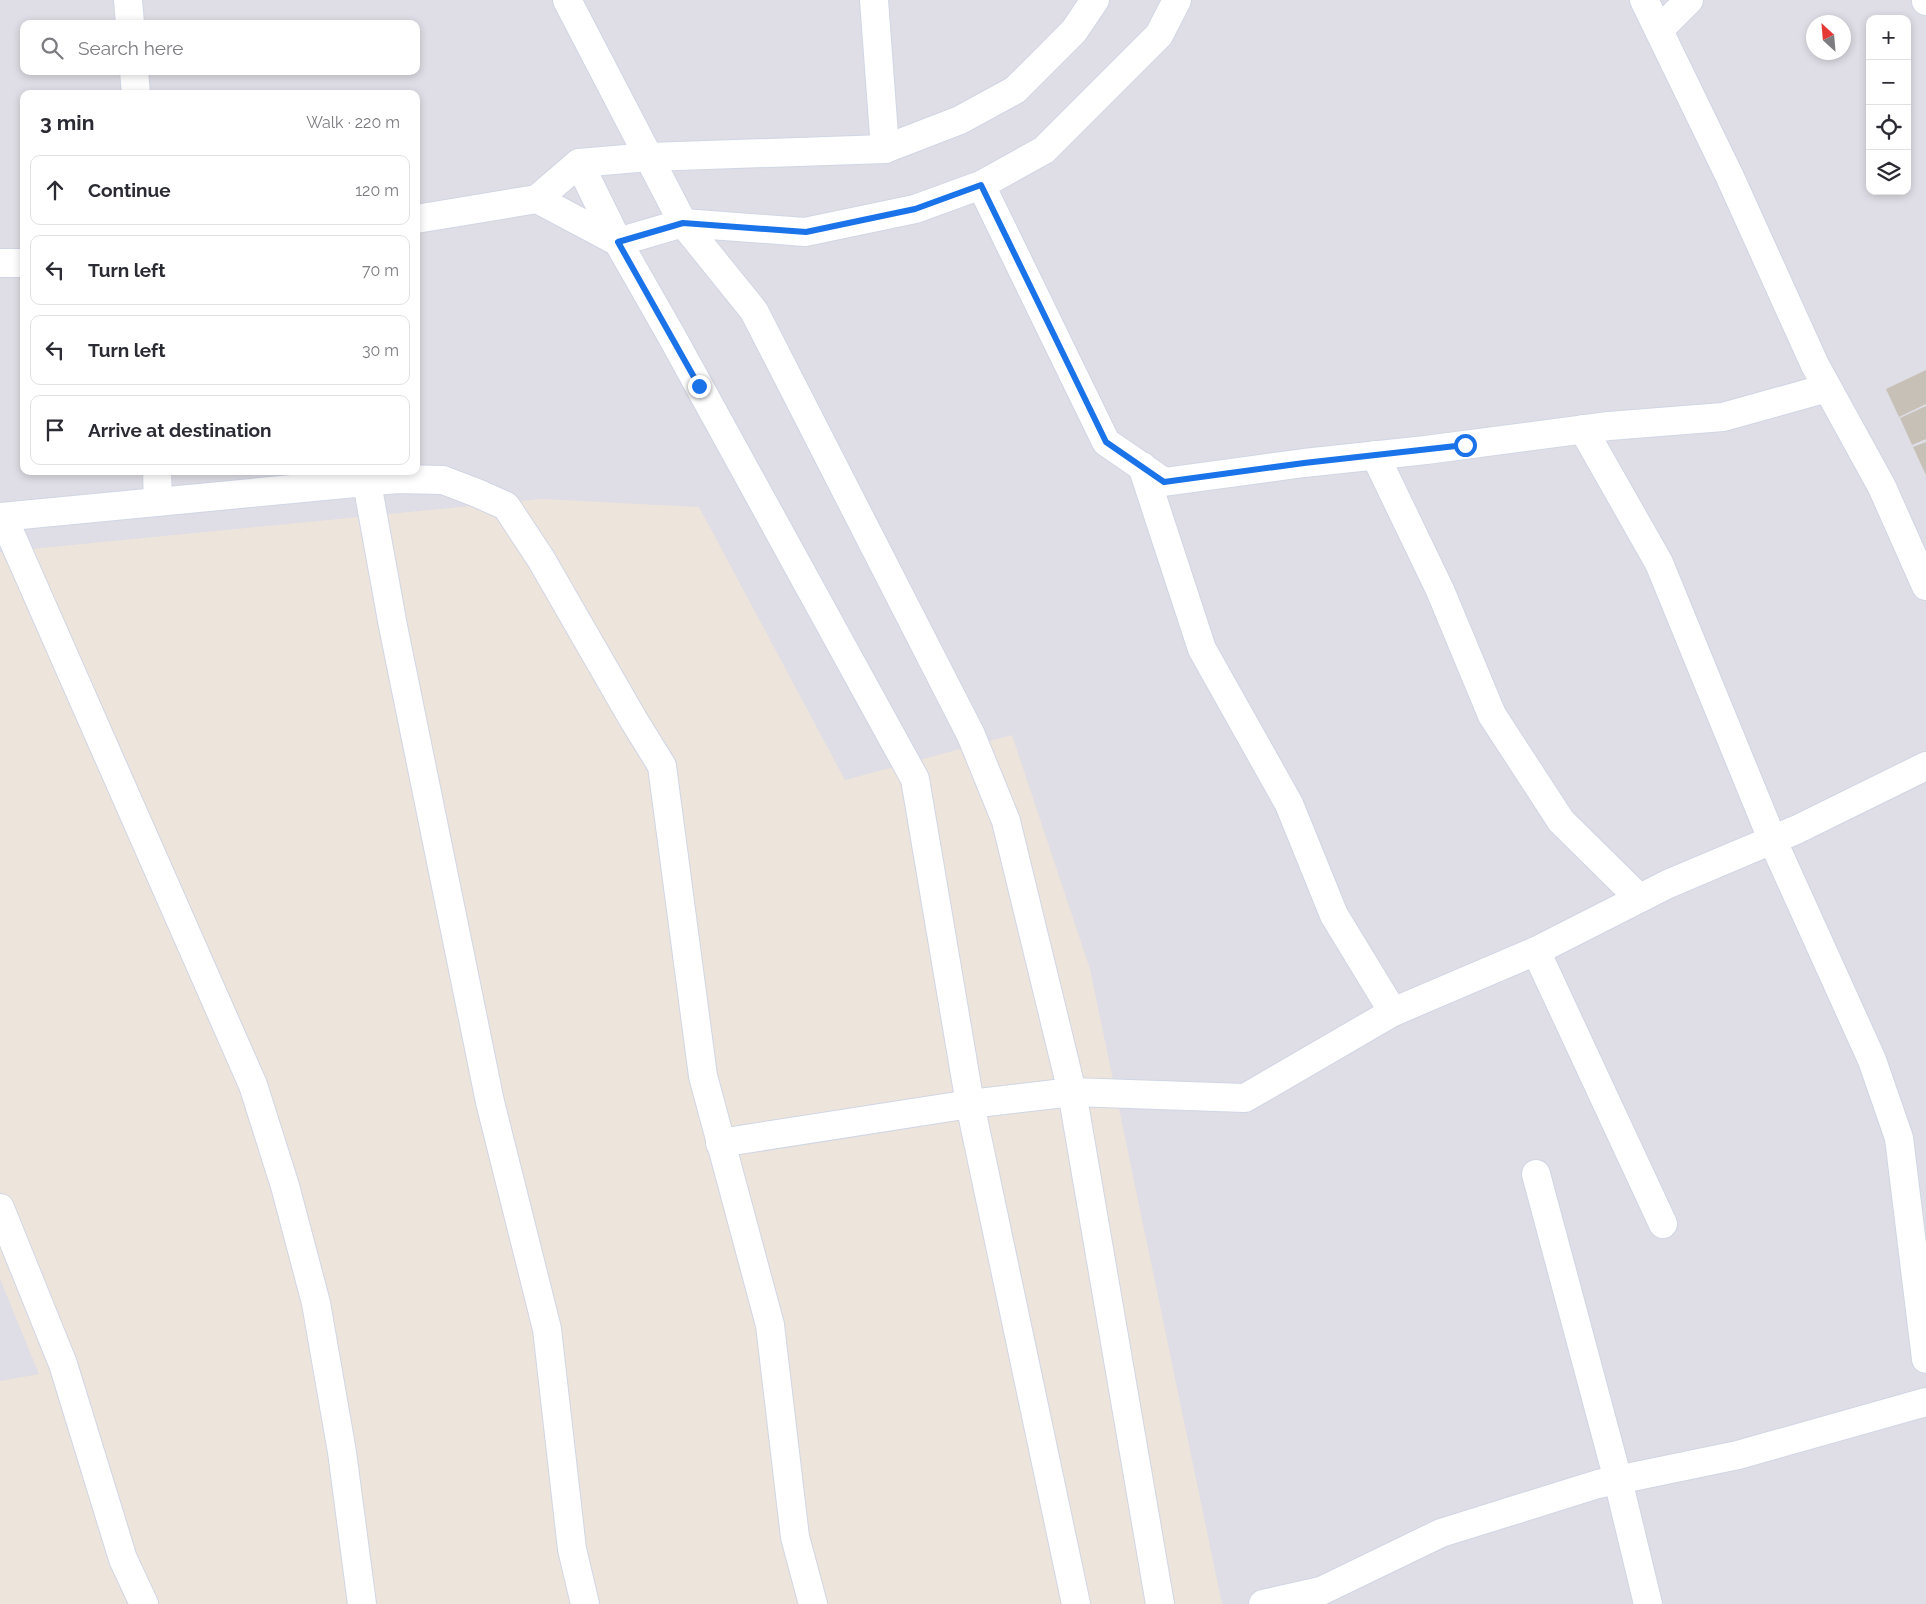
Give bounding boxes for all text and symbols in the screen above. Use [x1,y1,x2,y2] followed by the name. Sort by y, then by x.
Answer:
[1806,15,1851,60] north arrow
[1866,15,1911,195] map controls
[1866,15,1911,60] button: +
[20,20,420,75] search box
[38,34,66,62] icon: search
[78,37,184,59] text: Search here
[1866,60,1911,105] button: −
[1866,105,1911,150] button: locate
[40,110,94,135] text: 3 min
[306,113,400,132] text: Walk · 220 m
[1866,150,1911,195] button: layers
[41,176,69,204] icon: ahead
[88,179,171,201] text: Continue
[355,181,399,200] text: 120 m
[41,256,69,284] icon: left
[88,259,165,281] text: Turn left
[362,261,399,280] text: 70 m
[41,336,69,364] icon: left
[88,339,165,361] text: Turn left
[362,341,399,360] text: 30 m
[688,375,711,398] route end
[41,416,69,444] icon: arrive
[88,419,272,441] text: Arrive at destination
[1454,434,1477,457] route start

